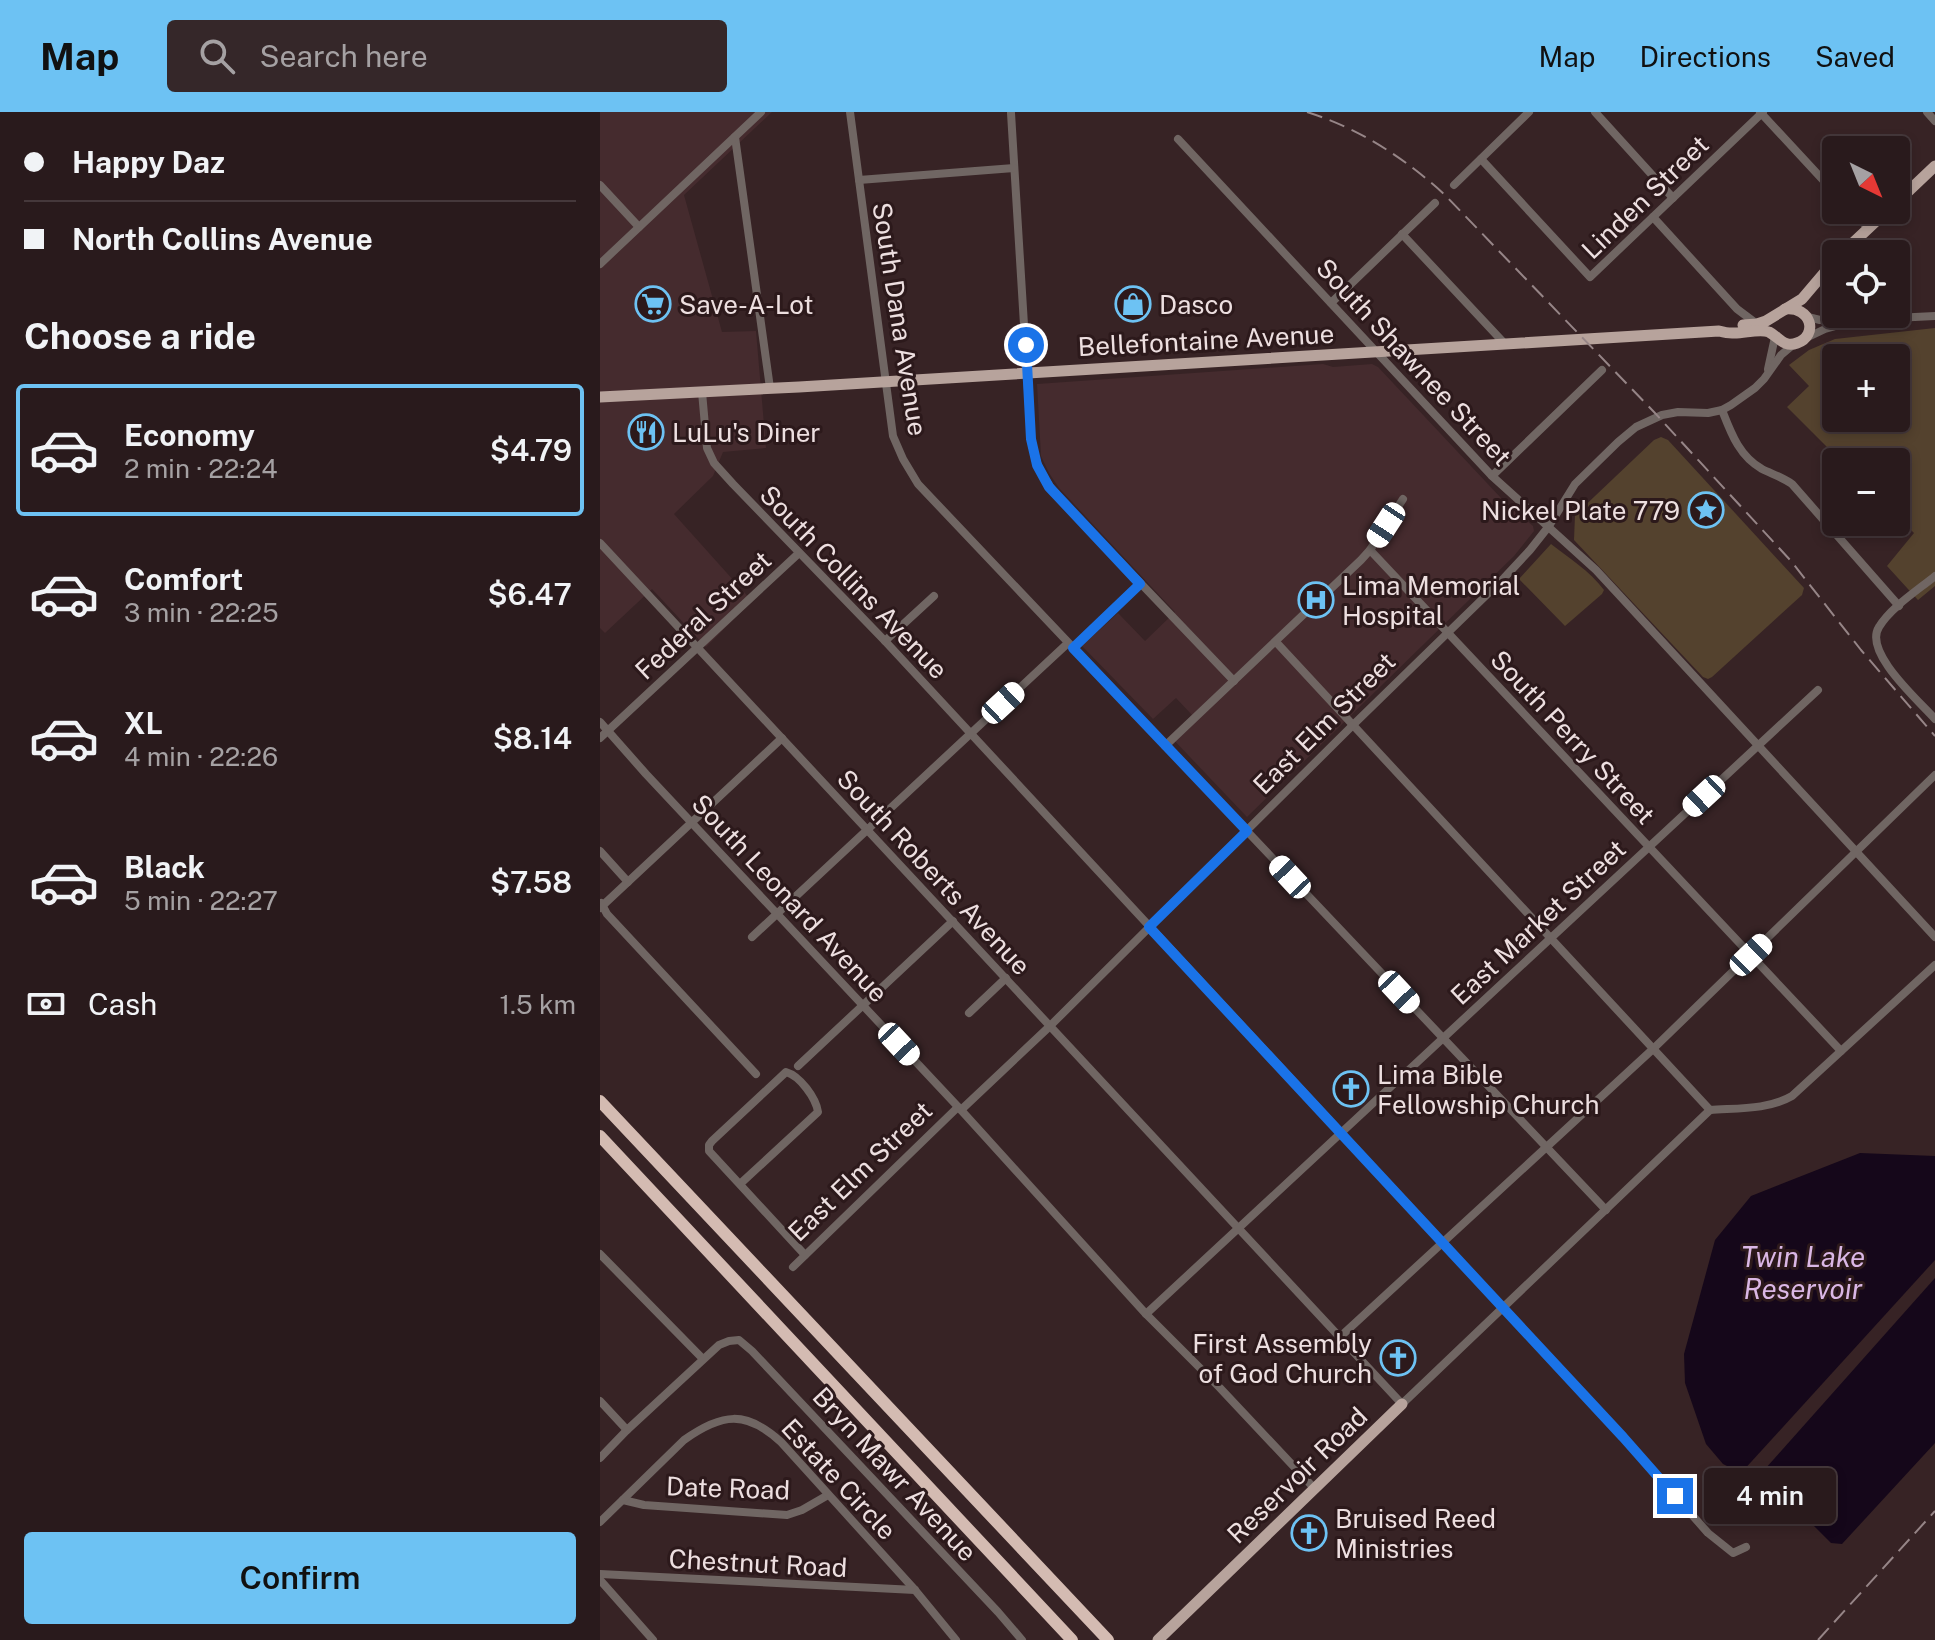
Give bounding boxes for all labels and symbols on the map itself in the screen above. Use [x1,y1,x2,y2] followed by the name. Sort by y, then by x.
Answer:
[1575,129,1715,265] street label: Linden Street
[1822,136,1910,224] north arrow
[866,200,934,438] street label: South Dana Avenue
[1310,252,1518,472] street label: South Shawnee Street
[634,285,672,323] supermarket icon: Save-A-Lot
[1114,285,1152,323] shop icon: Dasco
[679,289,814,320] place label: Save-A-Lot
[1159,289,1233,320] place label: Dasco
[1077,318,1335,362] street label: Bellefontaine Avenue
[1008,327,1044,363] route start
[627,413,665,451] restaurant icon: LuLu's Diner
[672,417,821,448] place label: LuLu's Diner
[754,479,954,685] street label: South Collins Avenue
[1687,491,1725,529] place icon: Nickel Plate 779
[1481,495,1680,526] place label: Nickel Plate 779
[1363,498,1409,552] car
[629,544,777,686] street label: Federal Street
[1342,570,1520,631] place label: Lima Memorial Hospital
[1297,581,1335,619] hospital icon: Lima Memorial Hospital
[1484,644,1662,830] street label: South Perry Street
[1247,646,1401,800] street label: East Elm Street
[977,678,1029,728] car
[831,763,1037,981] street label: South Roberts Avenue
[1678,771,1730,821] car
[686,788,894,1008] street label: South Leonard Avenue
[1444,833,1632,1011] street label: East Market Street
[1265,851,1315,903] car
[1725,930,1777,980] car
[1374,966,1424,1018] car
[874,1018,924,1070] car
[1377,1059,1599,1120] place label: Lima Bible Fellowship Church
[1332,1070,1370,1108] church icon: Lima Bible Fellowship Church
[782,1095,938,1247] street label: East Elm Street
[1741,1240,1865,1305] water label: Twin Lake Reservoir
[1192,1328,1372,1389] place label: First Assembly of God Church
[1379,1339,1417,1377] church icon: First Assembly of God Church
[807,1381,983,1567] street label: Bryn Mawr Avenue
[1221,1400,1373,1550] street label: Reservoir Road
[775,1412,903,1546] street label: Estate Circle
[1703,1468,1835,1524] callout: 4 min
[665,1470,791,1506] street label: Date Road
[1657,1478,1693,1514] route end
[1335,1503,1496,1564] place label: Bruised Reed Ministries
[1290,1514,1328,1552] church icon: Bruised Reed Ministries
[668,1543,848,1583] street label: Chestnut Road

